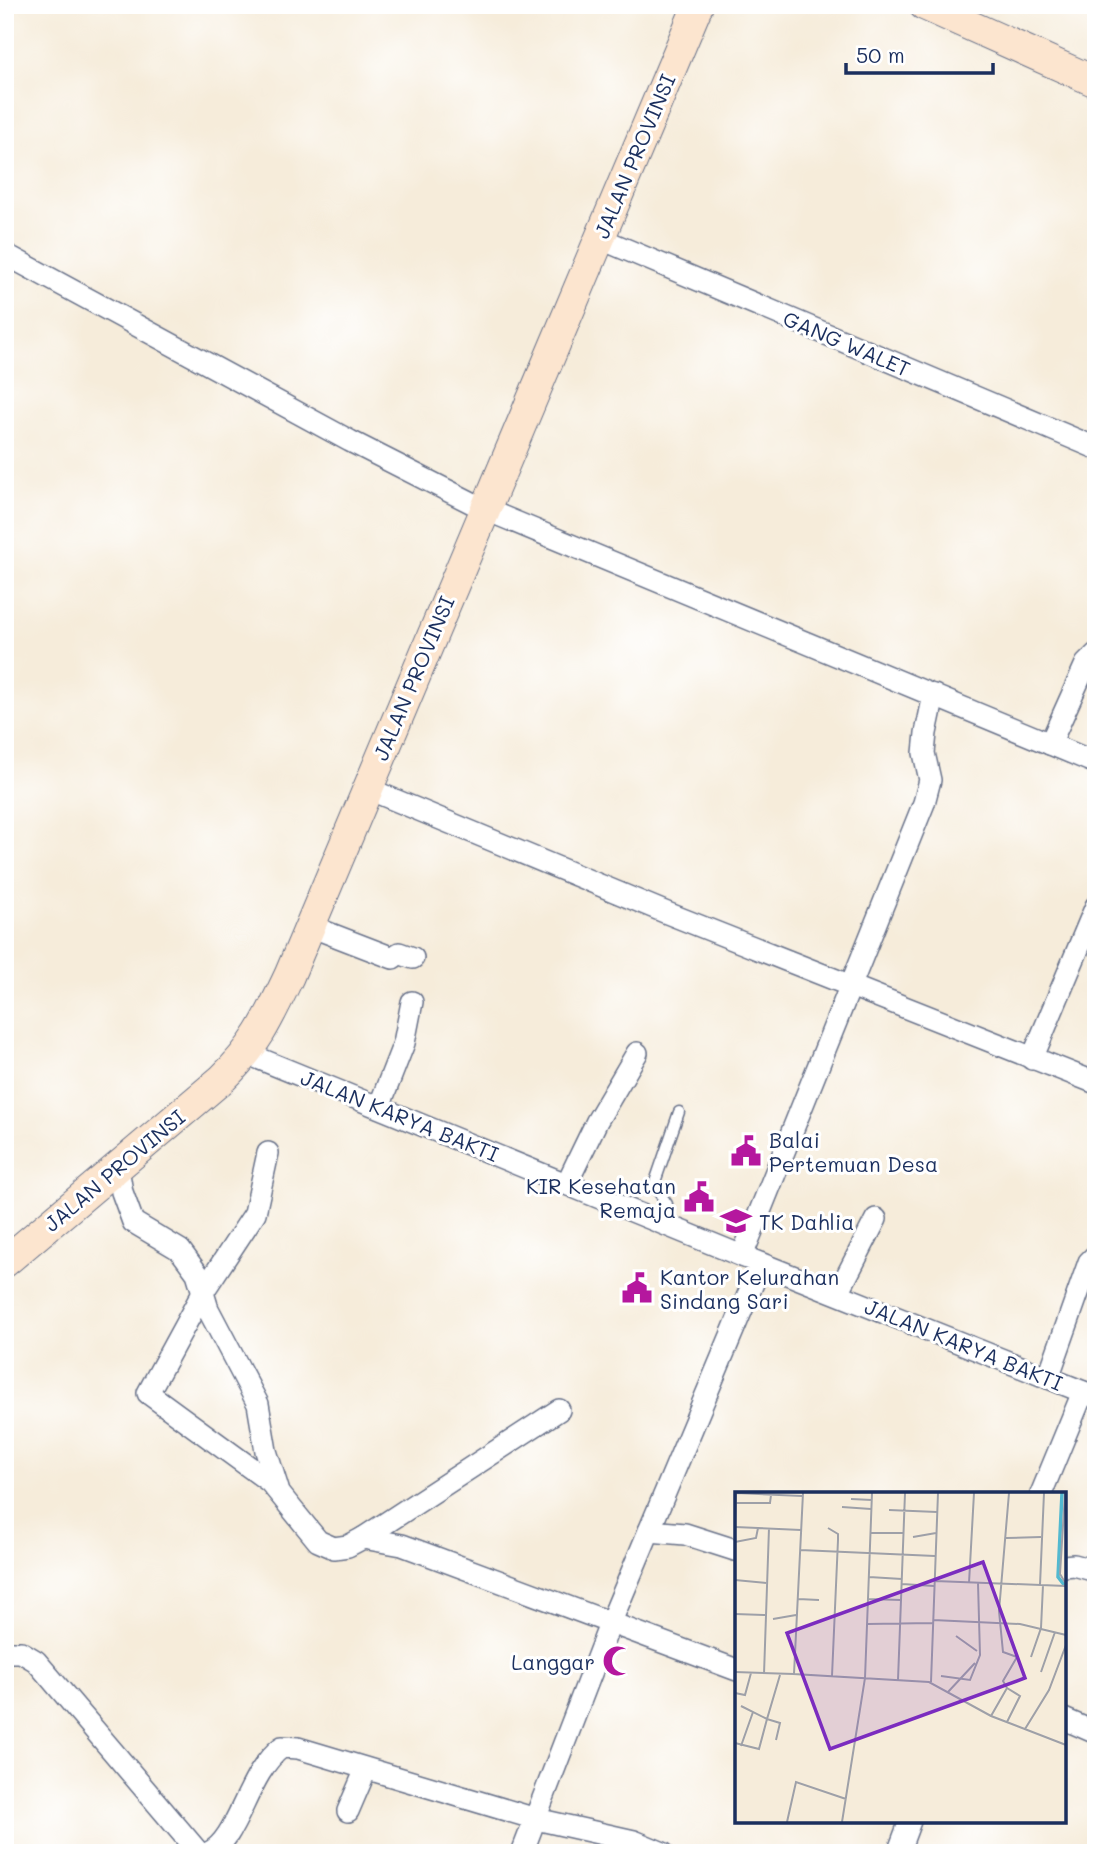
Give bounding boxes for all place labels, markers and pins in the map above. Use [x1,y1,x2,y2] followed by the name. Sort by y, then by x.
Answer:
[769,1126,938,1177] place label: Balai Pertemuan Desa
[729,1134,763,1168] public building icon: Balai Pertemuan Desa
[526,1172,676,1223] place label: KIR Kesehatan Remaja
[682,1180,716,1214] public building icon: KIR Kesehatan Remaja
[719,1204,753,1238] school or university icon: TK Dahlia
[759,1208,854,1235] place label: TK Dahlia
[660,1263,839,1314] place label: Kantor Kelurahan Sindang Sari
[620,1271,654,1305] public building icon: Kantor Kelurahan Sindang Sari
[601,1644,635,1678] mosque icon: Langgar
[511,1648,595,1675] place label: Langgar

